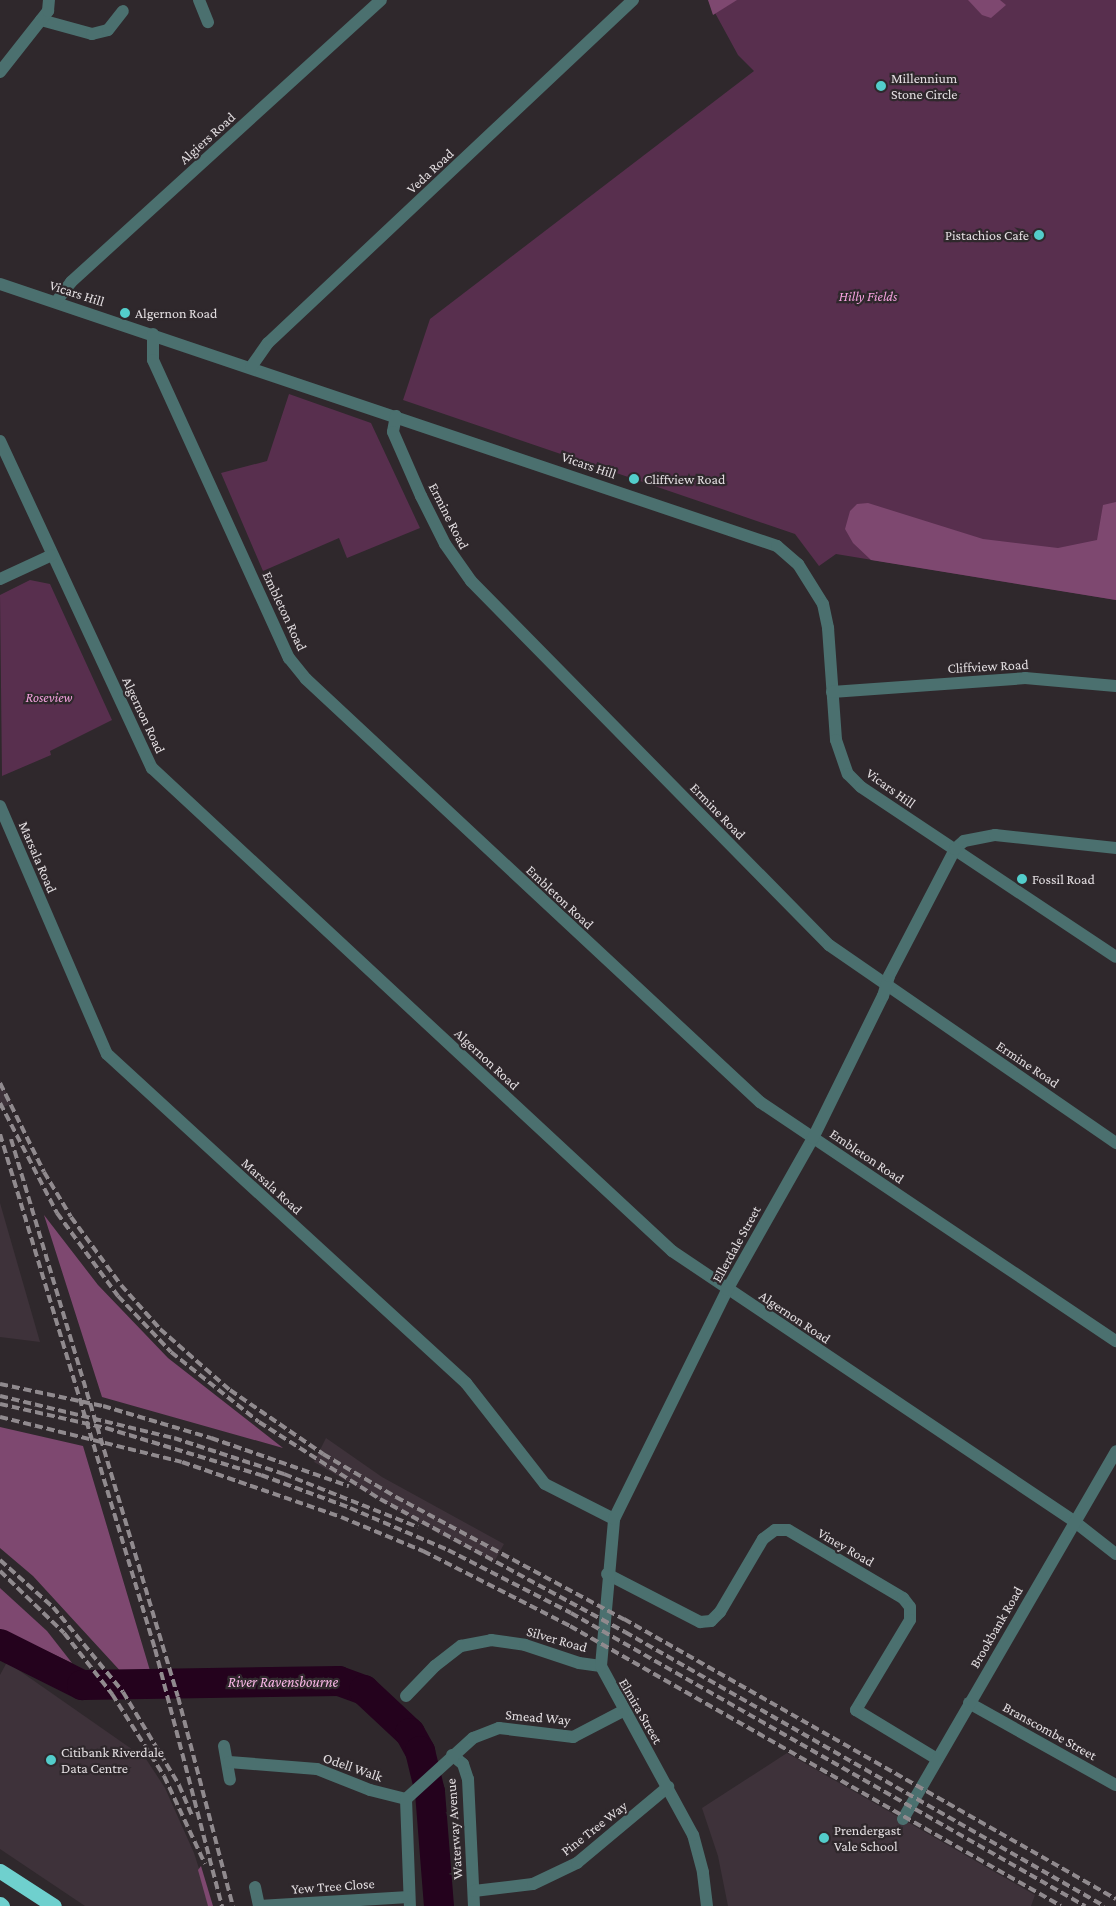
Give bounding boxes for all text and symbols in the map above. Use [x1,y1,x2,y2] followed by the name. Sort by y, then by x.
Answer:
[891,70,958,102] place label: Millennium Stone Circle
[875,80,887,92] marker: Millennium Stone Circle
[176,108,238,168] street label: Algiers Road
[403,145,457,197] street label: Veda Road
[945,227,1029,243] place label: Pistachios Cafe
[1033,229,1045,241] marker: Pistachios Cafe
[47,276,107,310] street label: Vicars Hill
[839,288,897,304] park label: Hilly Fields
[135,305,217,321] place label: Algernon Road
[119,307,131,319] marker: Algernon Road
[559,448,619,482] street label: Vicars Hill
[644,471,725,487] place label: Cliffview Road
[628,473,640,485] marker: Cliffview Road
[425,480,473,552] street label: Ermine Road
[259,569,311,653] street label: Embleton Road
[947,655,1029,677] street label: Cliffview Road
[119,674,169,756] street label: Algernon Road
[25,689,73,705] park label: Roseview
[863,764,919,812] street label: Vicars Hill
[687,779,749,843] street label: Ermine Road
[15,819,61,895] street label: Marsala Road
[523,862,597,932] street label: Embleton Road
[1032,871,1095,887] place label: Fossil Road
[1016,873,1028,885] marker: Fossil Road
[451,1025,523,1093] street label: Algernon Road
[993,1037,1063,1091] street label: Ermine Road
[827,1125,907,1187] street label: Embleton Road
[238,1154,306,1218] street label: Marsala Road
[708,1203,764,1285] street label: Ellerdale Street
[756,1287,834,1347] street label: Algernon Road
[815,1524,877,1570] street label: Viney Road
[966,1583,1026,1671] street label: Brookbank Road
[525,1622,589,1656] street label: Silver Road
[228,1674,338,1692] water label: River Ravensbourne
[616,1675,666,1747] street label: Elmira Street
[1000,1698,1100,1764] street label: Branscombe Street
[505,1706,571,1728] street label: Smead Way
[61,1744,164,1776] place label: Citibank Riverdale Data Centre
[321,1749,385,1785] street label: Odell Walk
[45,1754,57,1766] marker: Citibank Riverdale Data Centre
[442,1778,466,1880] street label: Waterway Avenue
[558,1797,630,1859] street label: Pine Tree Way
[834,1822,901,1854] place label: Prendergast Vale School
[818,1832,830,1844] marker: Prendergast Vale School
[291,1875,375,1897] street label: Yew Tree Close

